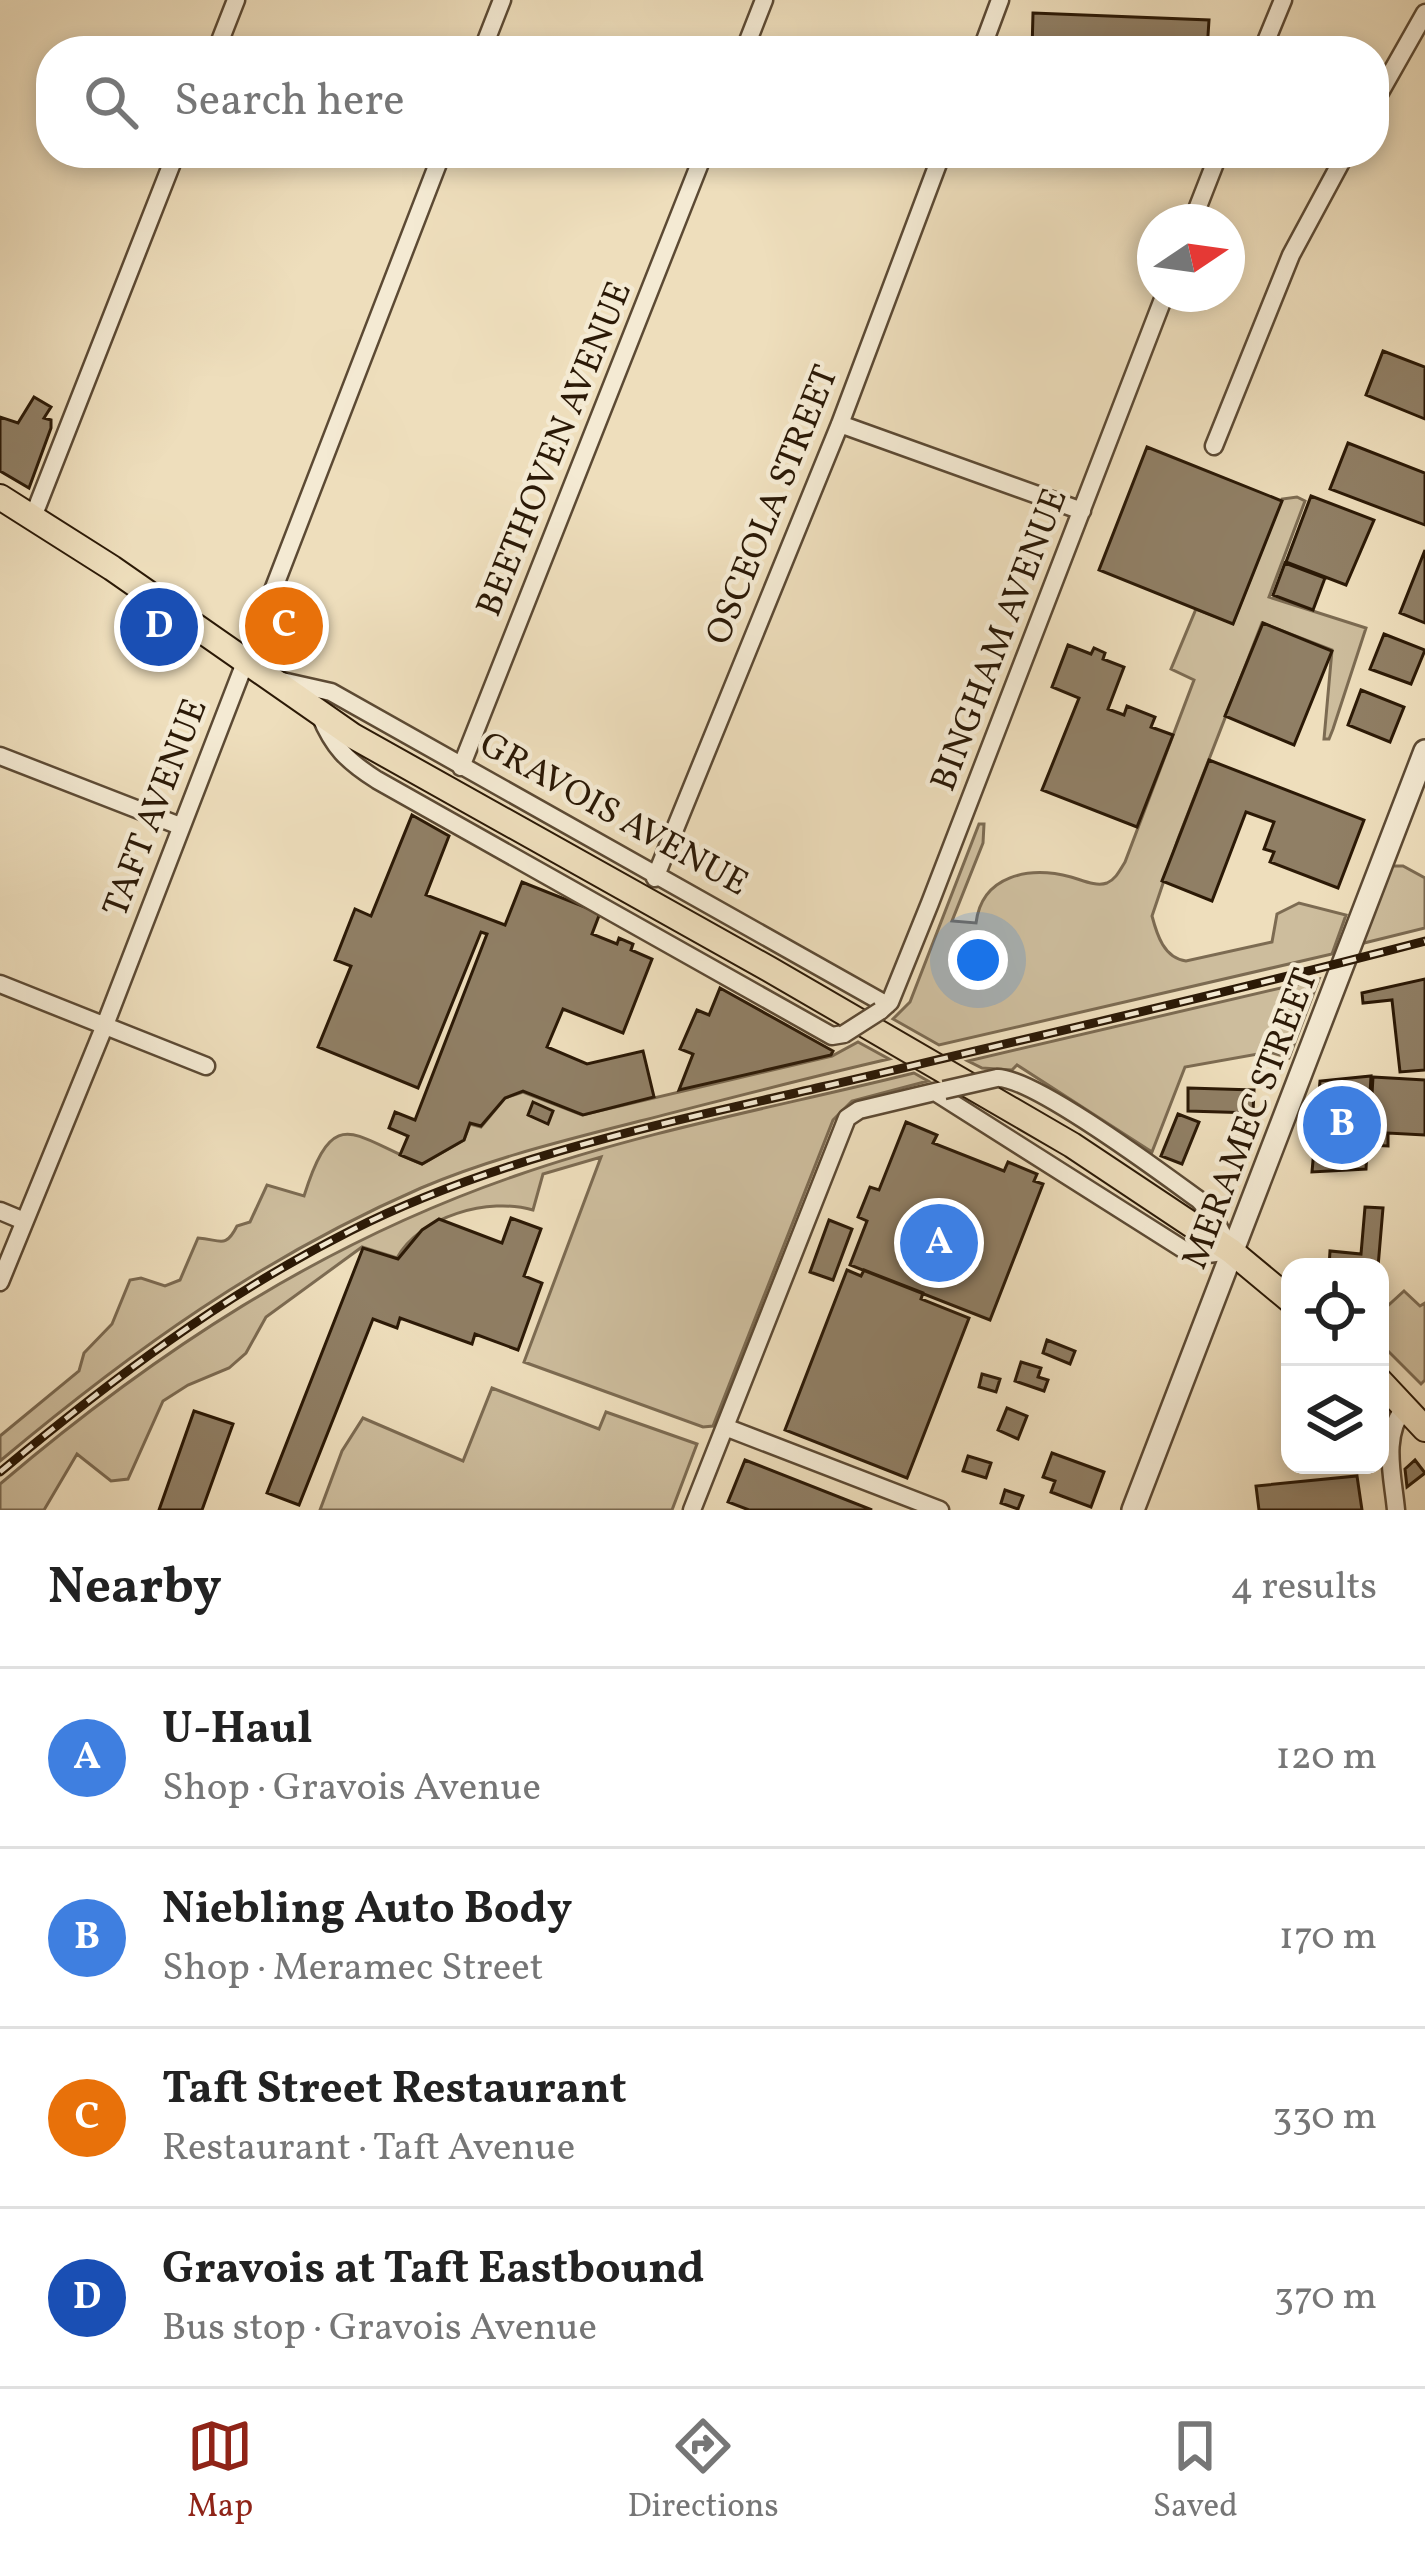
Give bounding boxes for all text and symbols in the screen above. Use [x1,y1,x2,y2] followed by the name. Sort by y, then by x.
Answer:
[36,36,1389,168] search box
[78,69,144,135] icon: search
[174,71,405,134] text: Search here
[1137,204,1245,312] north arrow
[466,275,646,624] street label: BEETHOVEN AVENUE
[695,358,853,653] street label: OSCEOLA STREET
[920,482,1081,799] street label: BINGHAM AVENUE
[245,581,323,671] pin: C
[120,582,198,672] pin: D
[92,692,221,925] street label: TAFT AVENUE
[470,721,756,910] street label: GRAVOIS AVENUE
[948,930,1008,990] your location
[1171,962,1332,1277] street label: MERAMEC STREET
[1303,1080,1381,1170] pin: B
[900,1198,978,1288] pin: A
[1281,1258,1389,1474] map controls
[1281,1258,1389,1366] button: locate
[1281,1366,1389,1474] button: layers
[48,1553,222,1624] text: Nearby
[1230,1561,1377,1615] text: 4 results
[162,1699,313,1762] text: U-Haul
[73,1731,101,1785] text: A
[1276,1731,1377,1785] text: 120 m
[162,1762,541,1816] text: Shop · Gravois Avenue
[162,1879,572,1942] text: Niebling Auto Body
[74,1911,100,1965] text: B
[1279,1911,1377,1965] text: 170 m
[162,1942,543,1996] text: Shop · Meramec Street
[162,2059,627,2122] text: Taft Street Restaurant
[74,2091,100,2145] text: C
[1272,2091,1377,2145] text: 330 m
[162,2122,575,2176] text: Restaurant · Taft Avenue
[162,2239,705,2302] text: Gravois at Taft Eastbound
[73,2271,101,2325] text: D
[1274,2271,1377,2325] text: 370 m
[162,2302,597,2356] text: Bus stop · Gravois Avenue
[187,2413,253,2531] tab: Map
[627,2413,779,2531] tab: Directions
[1153,2413,1238,2531] tab: Saved

